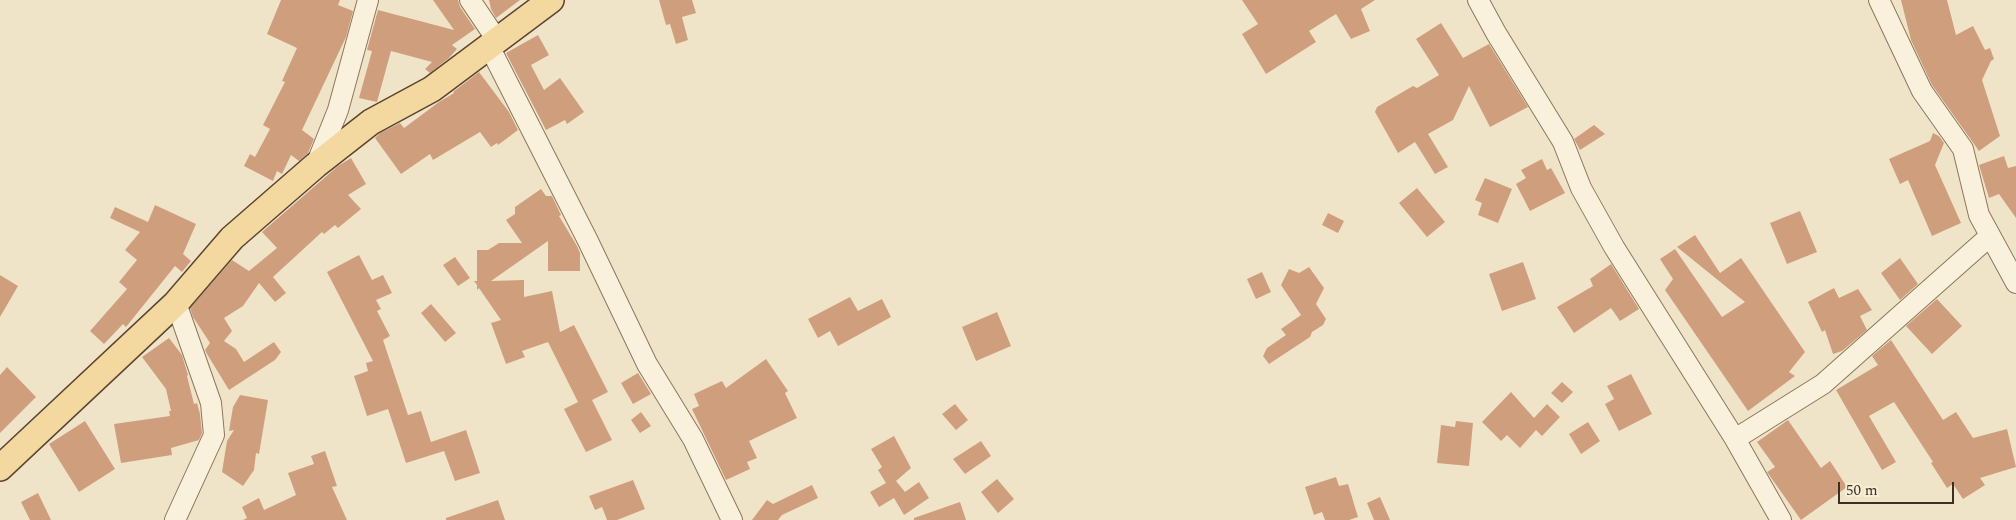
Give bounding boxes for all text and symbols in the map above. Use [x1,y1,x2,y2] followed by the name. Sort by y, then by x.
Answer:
[1841,472,1957,504] scale bar
[1846,479,1878,502] text: 50 m

